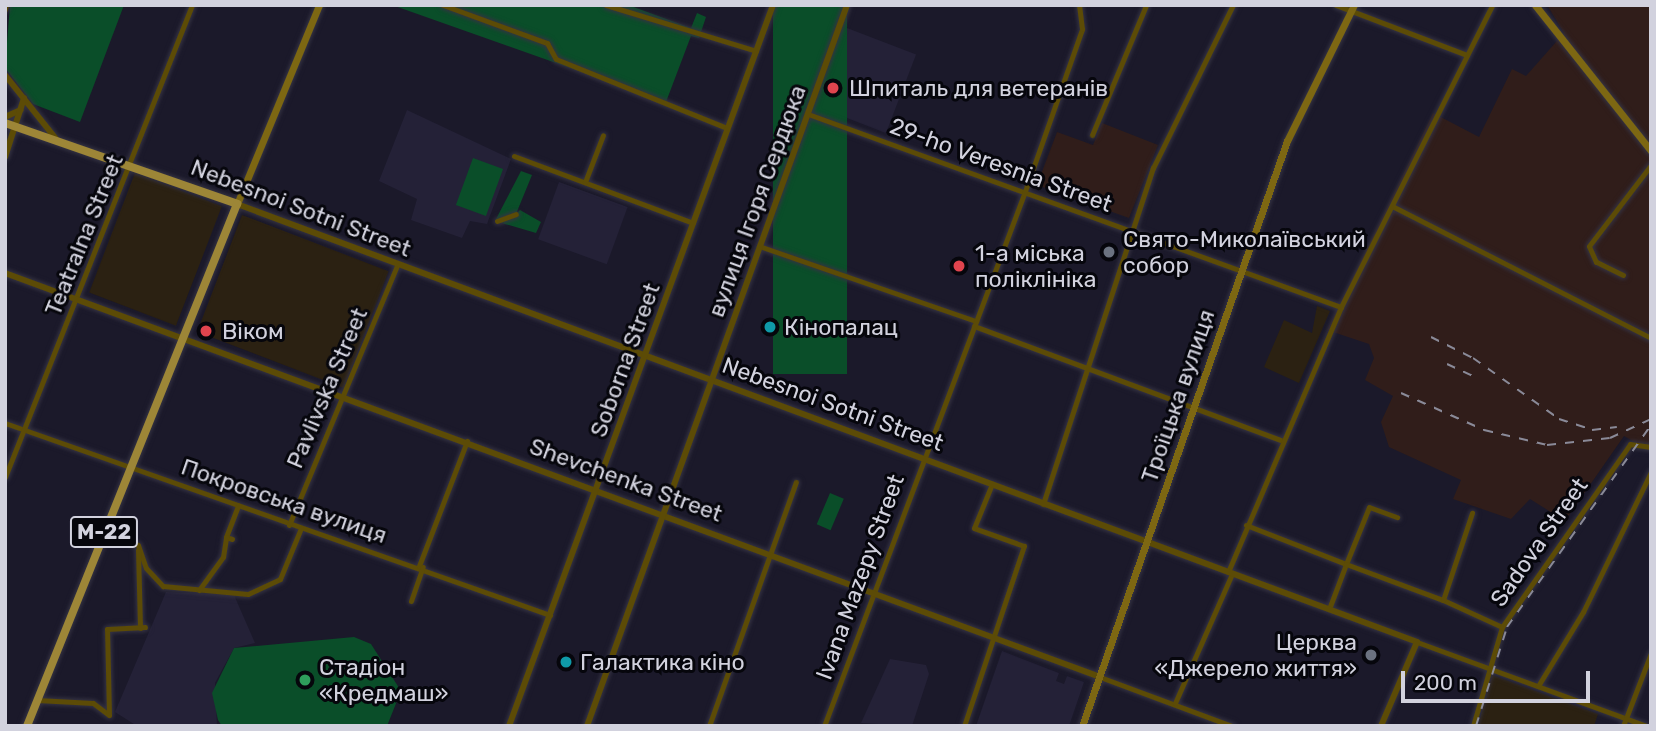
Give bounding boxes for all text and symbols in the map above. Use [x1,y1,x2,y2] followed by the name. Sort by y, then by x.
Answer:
[849,74,1108,102] place label: Шпиталь для ветеранів
[823,78,843,98] marker: Шпиталь для ветеранів
[702,81,812,321] street label: вулиця Ігоря Сердюка
[886,112,1116,218] street label: 29-ho Veresnia Street
[39,150,129,320] street label: Teatralna Street
[187,153,415,263] street label: Nebesnoi Sotni Street
[1123,225,1366,279] place label: Свято-Миколаївський собор
[975,239,1096,293] place label: 1-а міська поліклініка
[1101,244,1117,260] marker: Свято-Миколаївський собор
[949,256,969,276] marker: 1-а міська поліклініка
[584,279,666,441] street label: Soborna Street
[281,304,373,472] street label: Pavlivska Street
[1135,306,1221,486] street label: Троїцька вулиця
[784,313,898,341] place label: Кінопалац
[222,317,284,345] place label: Віком
[762,319,778,335] marker: Кінопалац
[196,321,216,341] marker: Віком
[719,351,947,457] street label: Nebesnoi Sotni Street
[526,432,726,528] street label: Shevchenka Street
[178,453,390,549] street label: Покровська вулиця
[810,470,910,684] street label: Ivana Mazepy Street
[1485,472,1593,612] street label: Sadova Street
[69,514,139,550] road number: М-22
[1154,628,1357,682] place label: Церква «Джерело життя»
[1363,647,1379,663] marker: Церква «Джерело життя»
[580,648,745,676] place label: Галактика кіно
[319,653,449,707] place label: Стадіон «Кредмаш»
[558,654,574,670] marker: Галактика кіно
[1404,658,1593,702] scale bar
[1414,670,1477,695] text: 200 m
[297,672,313,688] marker: Стадіон «Кредмаш»

